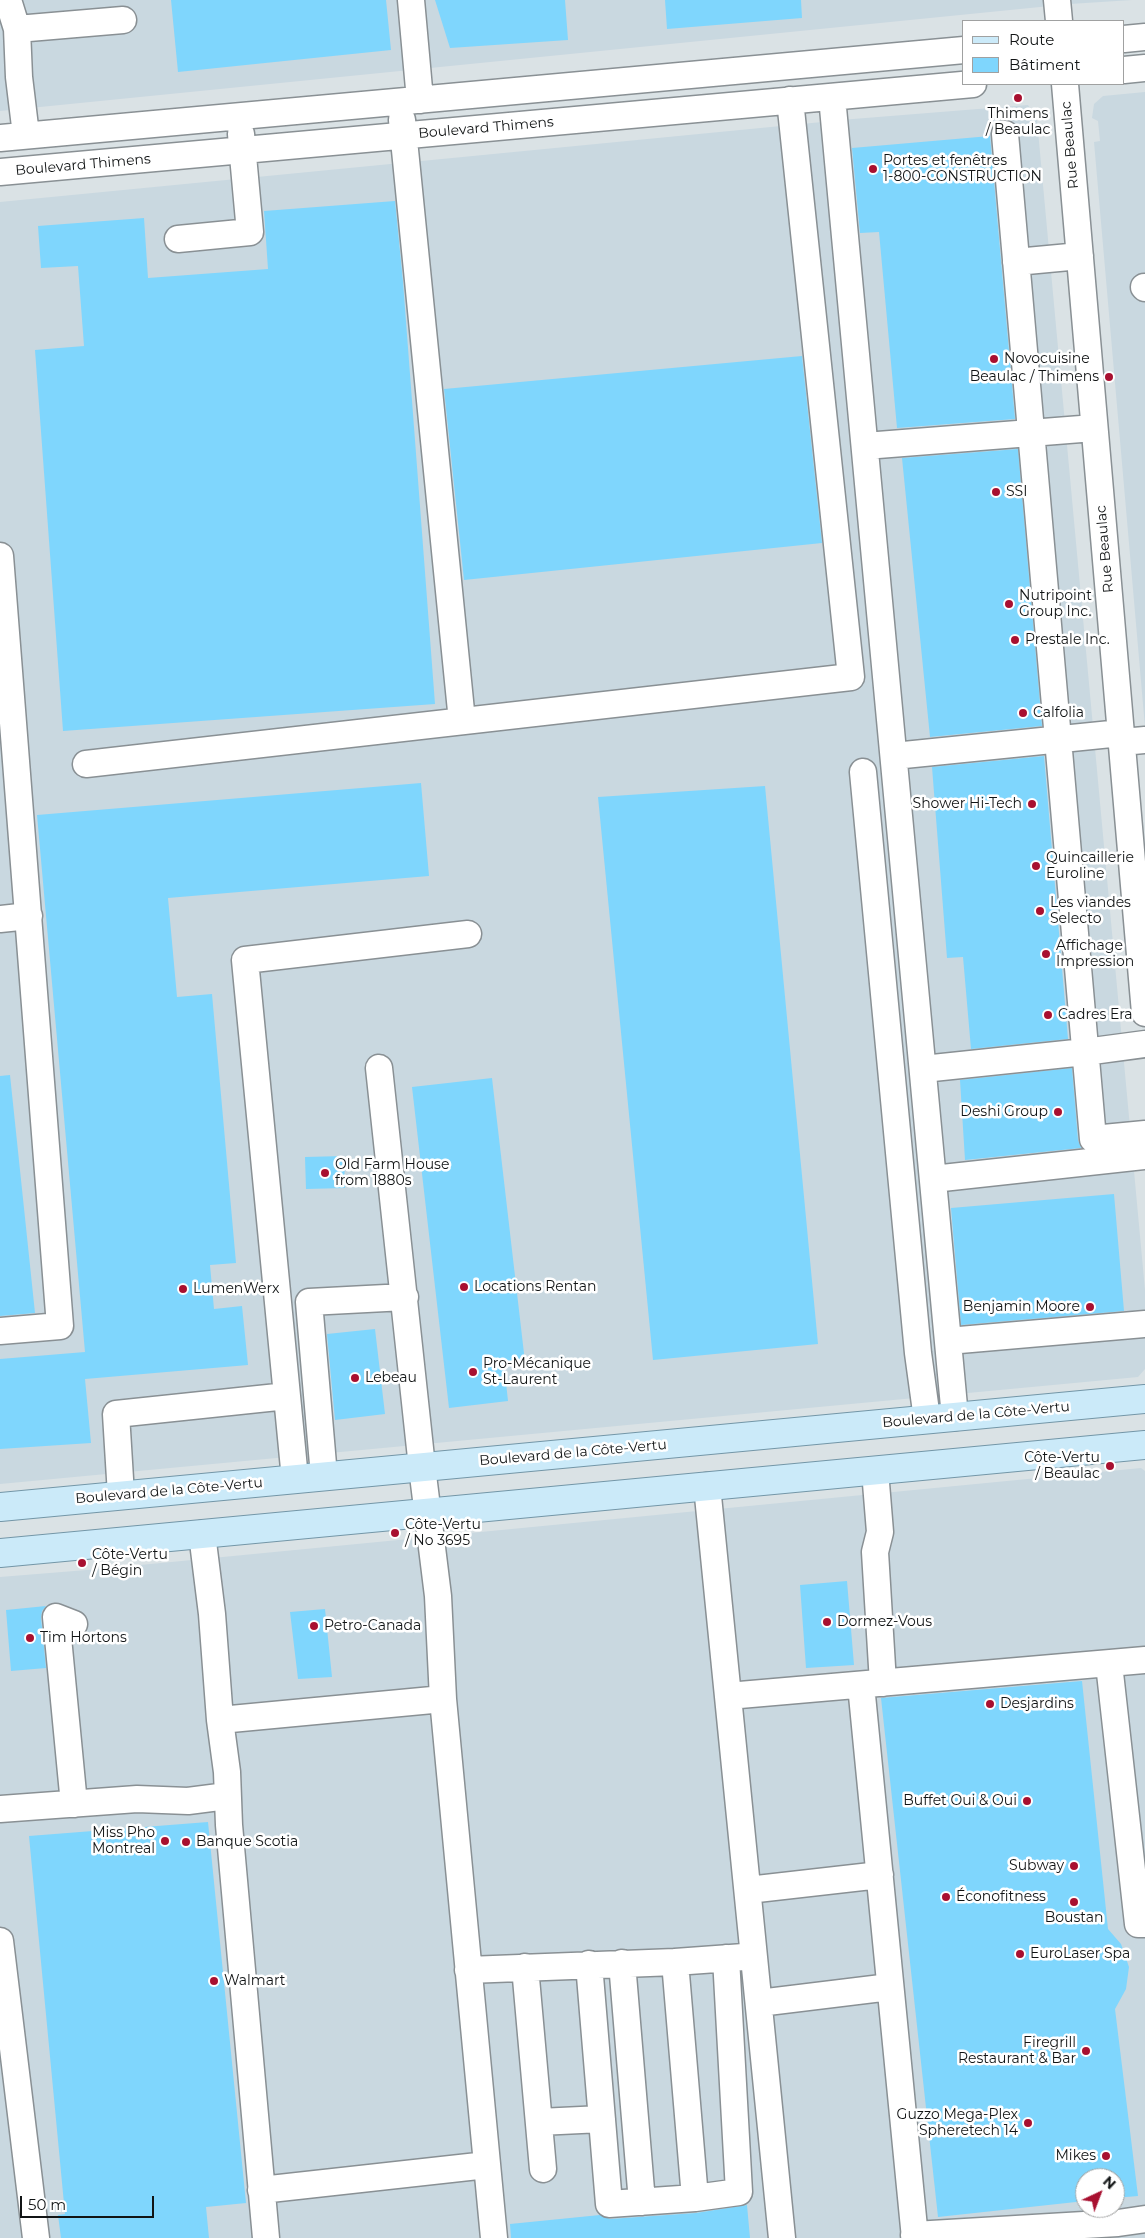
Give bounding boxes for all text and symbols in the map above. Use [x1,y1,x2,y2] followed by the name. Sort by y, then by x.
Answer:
[962,20,1125,85] legend
[1009,30,1054,49] text: Route
[1009,55,1081,74] text: Bâtiment
[1012,92,1024,104] marker: Thimens / Beaulac
[1058,100,1082,190] street label: Rue Beaulac
[986,106,1050,138] place label: Thimens / Beaulac
[418,114,554,142] street label: Boulevard Thimens
[15,151,151,179] street label: Boulevard Thimens
[883,153,1042,186] place label: Portes et fenêtres 1-800-CONSTRUCTION
[867,163,879,175] marker: Portes et fenêtres 1-800-CONSTRUCTION
[1004,351,1090,367] place label: Novocuisine
[988,353,1000,365] marker: Novocuisine
[970,369,1099,385] place label: Beaulac / Thimens
[1103,371,1115,383] marker: Beaulac / Thimens
[1006,484,1027,500] place label: SSI
[990,486,1002,498] marker: SSI
[1093,504,1117,594] street label: Rue Beaulac
[1019,588,1092,620] place label: Nutripoint Group Inc.
[1003,598,1015,610] marker: Nutripoint Group Inc.
[1025,632,1110,648] place label: Prestale Inc.
[1009,634,1021,646] marker: Prestale Inc.
[1033,705,1084,721] place label: Calfolia
[1017,707,1029,719] marker: Calfolia
[913,796,1022,812] place label: Shower Hi-Tech
[1026,798,1038,810] marker: Shower Hi-Tech
[1046,850,1134,882] place label: Quincaillerie Euroline
[1030,860,1042,872] marker: Quincaillerie Euroline
[1050,895,1131,928] place label: Les viandes Selecto
[1034,905,1046,917] marker: Les viandes Selecto
[1056,938,1134,970] place label: Affichage Impression
[1040,948,1052,960] marker: Affichage Impression
[1058,1007,1133,1023] place label: Cadres Era
[1042,1009,1054,1021] marker: Cadres Era
[960,1104,1048,1120] place label: Deshi Group
[1052,1106,1064,1118] marker: Deshi Group
[335,1157,449,1190] place label: Old Farm House from 1880s
[319,1167,331,1179] marker: Old Farm House from 1880s
[474,1279,596,1295] place label: Locations Rentan
[193,1281,280,1297] place label: LumenWerx
[458,1281,470,1293] marker: Locations Rentan
[177,1283,189,1295] marker: LumenWerx
[963,1299,1080,1315] place label: Benjamin Moore
[1084,1301,1096,1313] marker: Benjamin Moore
[483,1356,591,1388] place label: Pro-Mécanique St-Laurent
[467,1366,479,1378] marker: Pro-Mécanique St-Laurent
[365,1370,417,1386] place label: Lebeau
[349,1372,361,1384] marker: Lebeau
[882,1398,1070,1432] street label: Boulevard de la Côte-Vertu
[479,1436,667,1470] street label: Boulevard de la Côte-Vertu
[1024,1450,1100,1482] place label: Côte-Vertu / Beaulac
[1104,1460,1116,1472] marker: Côte-Vertu / Beaulac
[75,1474,263,1508] street label: Boulevard de la Côte-Vertu
[405,1517,481,1550] place label: Côte-Vertu / No 3695
[389,1527,401,1539] marker: Côte-Vertu / No 3695
[92,1547,168,1580] place label: Côte-Vertu / Bégin
[76,1557,88,1569] marker: Côte-Vertu / Bégin
[837,1614,932,1630] place label: Dormez-Vous
[821,1616,833,1628] marker: Dormez-Vous
[324,1618,421,1634] place label: Petro-Canada
[308,1620,320,1632] marker: Petro-Canada
[40,1630,127,1646] place label: Tim Hortons
[24,1632,36,1644] marker: Tim Hortons
[1000,1696,1074,1712] place label: Desjardins
[984,1698,996,1710] marker: Desjardins
[903,1793,1017,1809] place label: Buffet Oui & Oui
[1021,1795,1033,1807] marker: Buffet Oui & Oui
[92,1825,155,1858] place label: Miss Pho Montreal
[196,1834,298,1850] place label: Banque Scotia
[159,1835,171,1847] marker: Miss Pho Montreal
[180,1836,192,1848] marker: Banque Scotia
[1009,1858,1064,1874] place label: Subway
[1068,1860,1080,1872] marker: Subway
[956,1889,1046,1905] place label: Éconofitness
[940,1891,952,1903] marker: Éconofitness
[1068,1896,1080,1908] marker: Boustan
[1045,1910,1103,1926] place label: Boustan
[1030,1946,1130,1962] place label: EuroLaser Spa
[1014,1948,1026,1960] marker: EuroLaser Spa
[224,1973,285,1989] place label: Walmart
[208,1975,220,1987] marker: Walmart
[958,2035,1076,2068] place label: Firegrill Restaurant & Bar
[1080,2045,1092,2057] marker: Firegrill Restaurant & Bar
[897,2107,1018,2140] place label: Guzzo Mega-Plex Spheretech 14
[1022,2117,1034,2129] marker: Guzzo Mega-Plex Spheretech 14
[1055,2148,1096,2164] place label: Mikes
[1100,2150,1112,2162] marker: Mikes
[1075,2168,1125,2218] north arrow
[1099,2172,1120,2193] text: N
[22,2186,156,2218] scale bar
[28,2195,66,2214] text: 50 m

